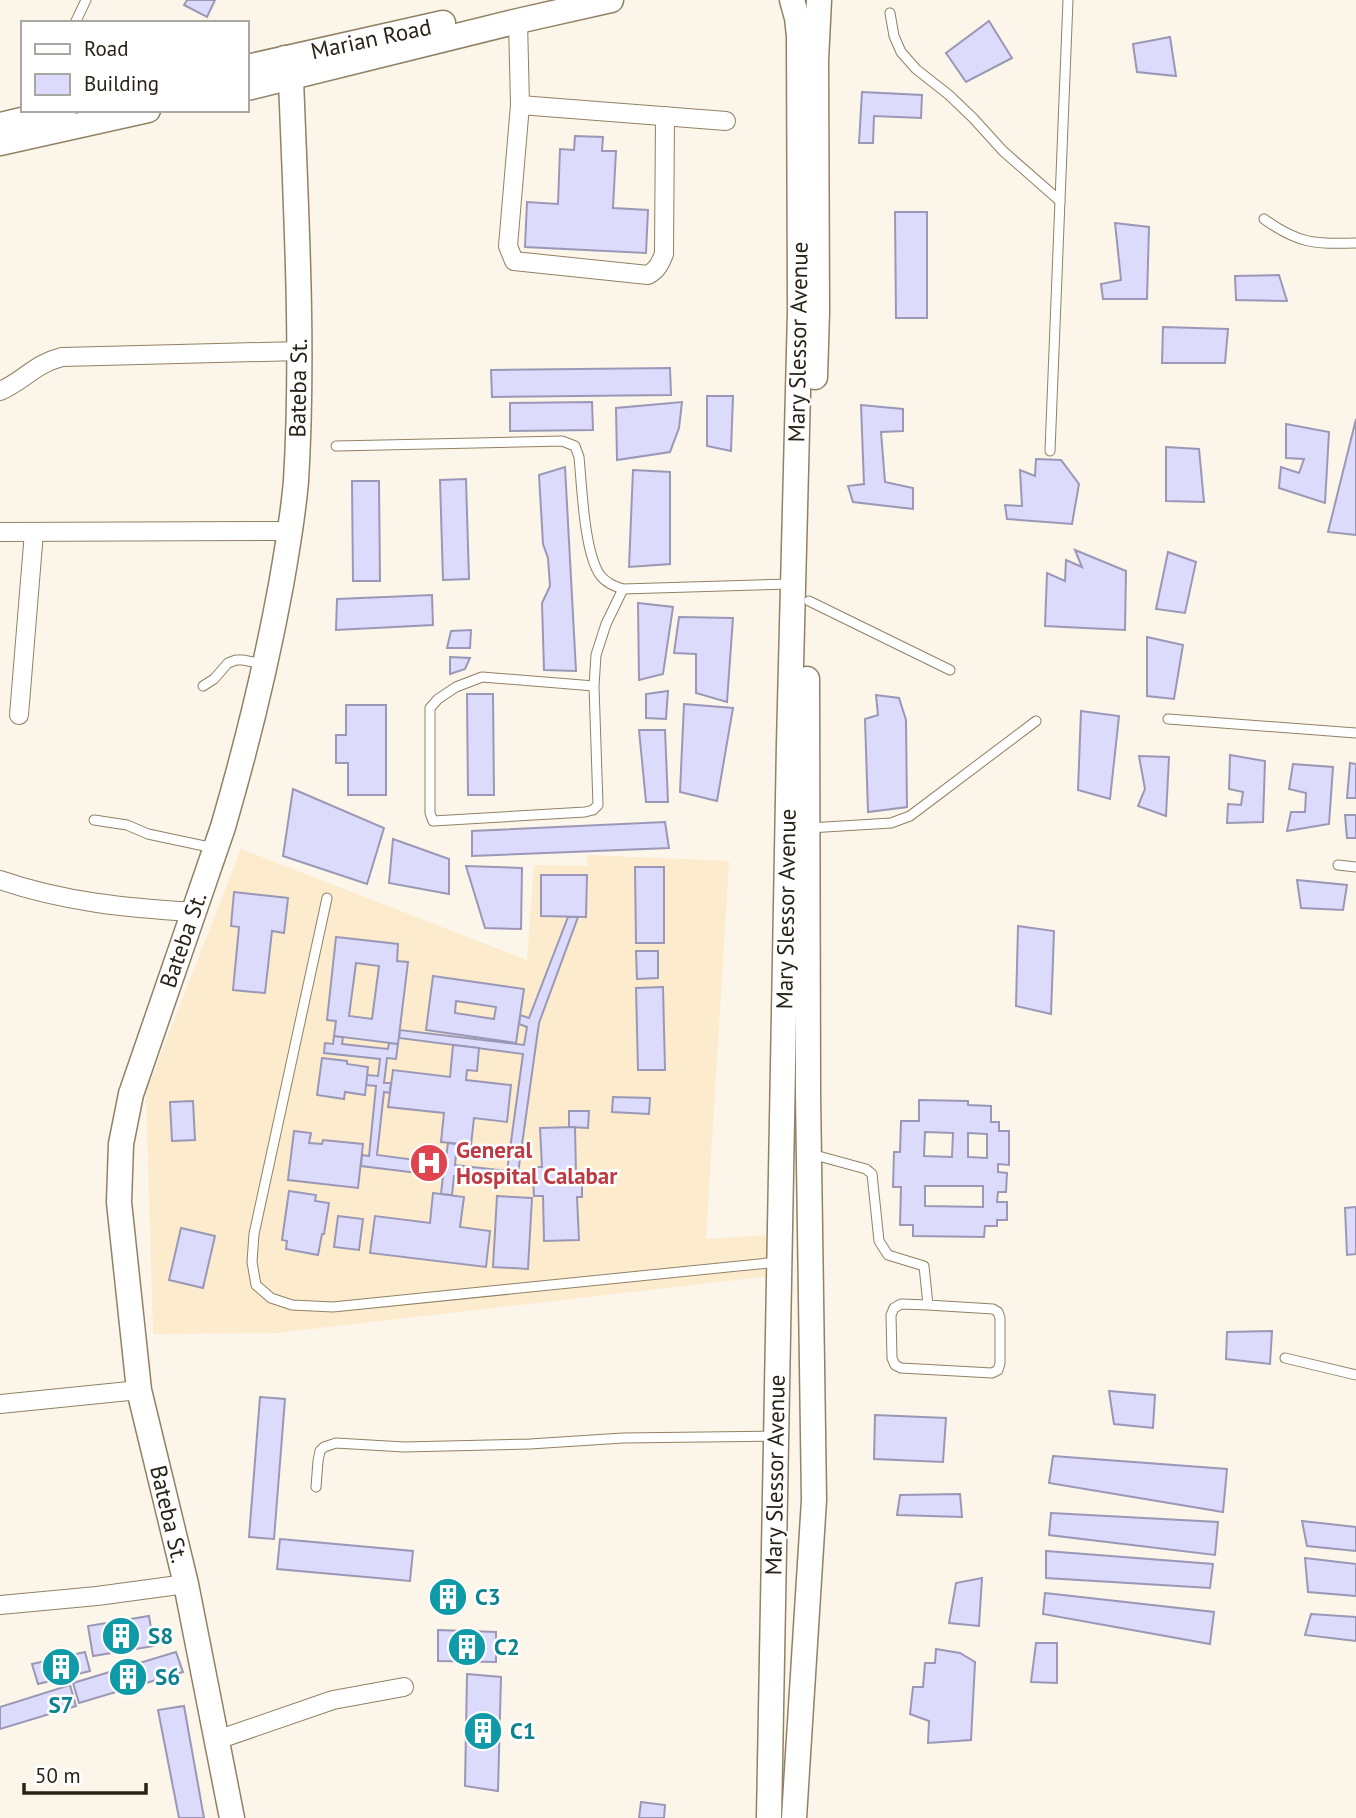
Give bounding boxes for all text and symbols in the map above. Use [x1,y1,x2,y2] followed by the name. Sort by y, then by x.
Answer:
[308,12,434,65] street label: Marian Road
[21,21,248,112] legend
[84,35,128,62] text: Road
[84,70,159,97] text: Building
[781,241,814,443] street label: Mary Slessor Avenue
[282,338,313,438] street label: Bateba St.
[769,808,802,1010] street label: Mary Slessor Avenue
[153,888,212,992] street label: Bateba St.
[456,1135,618,1190] place label: General Hospital Calabar
[408,1142,450,1184] hospital icon: General Hospital Calabar
[758,1374,791,1576] street label: Mary Slessor Avenue
[144,1462,195,1566] street label: Bateba St.
[427,1576,469,1618] building icon: C3
[475,1582,501,1611] place label: C3
[100,1615,142,1657] building icon: S8
[148,1621,173,1650] place label: S8
[446,1626,488,1668] building icon: C2
[494,1632,520,1661] place label: C2
[40,1646,82,1688] building icon: S7
[107,1656,149,1698] building icon: S6
[155,1662,180,1691] place label: S6
[48,1690,74,1719] place label: S7
[462,1710,504,1752] building icon: C1
[510,1716,536,1745] place label: C1
[24,1752,147,1796] scale bar
[35,1762,81,1789] text: 50 m

